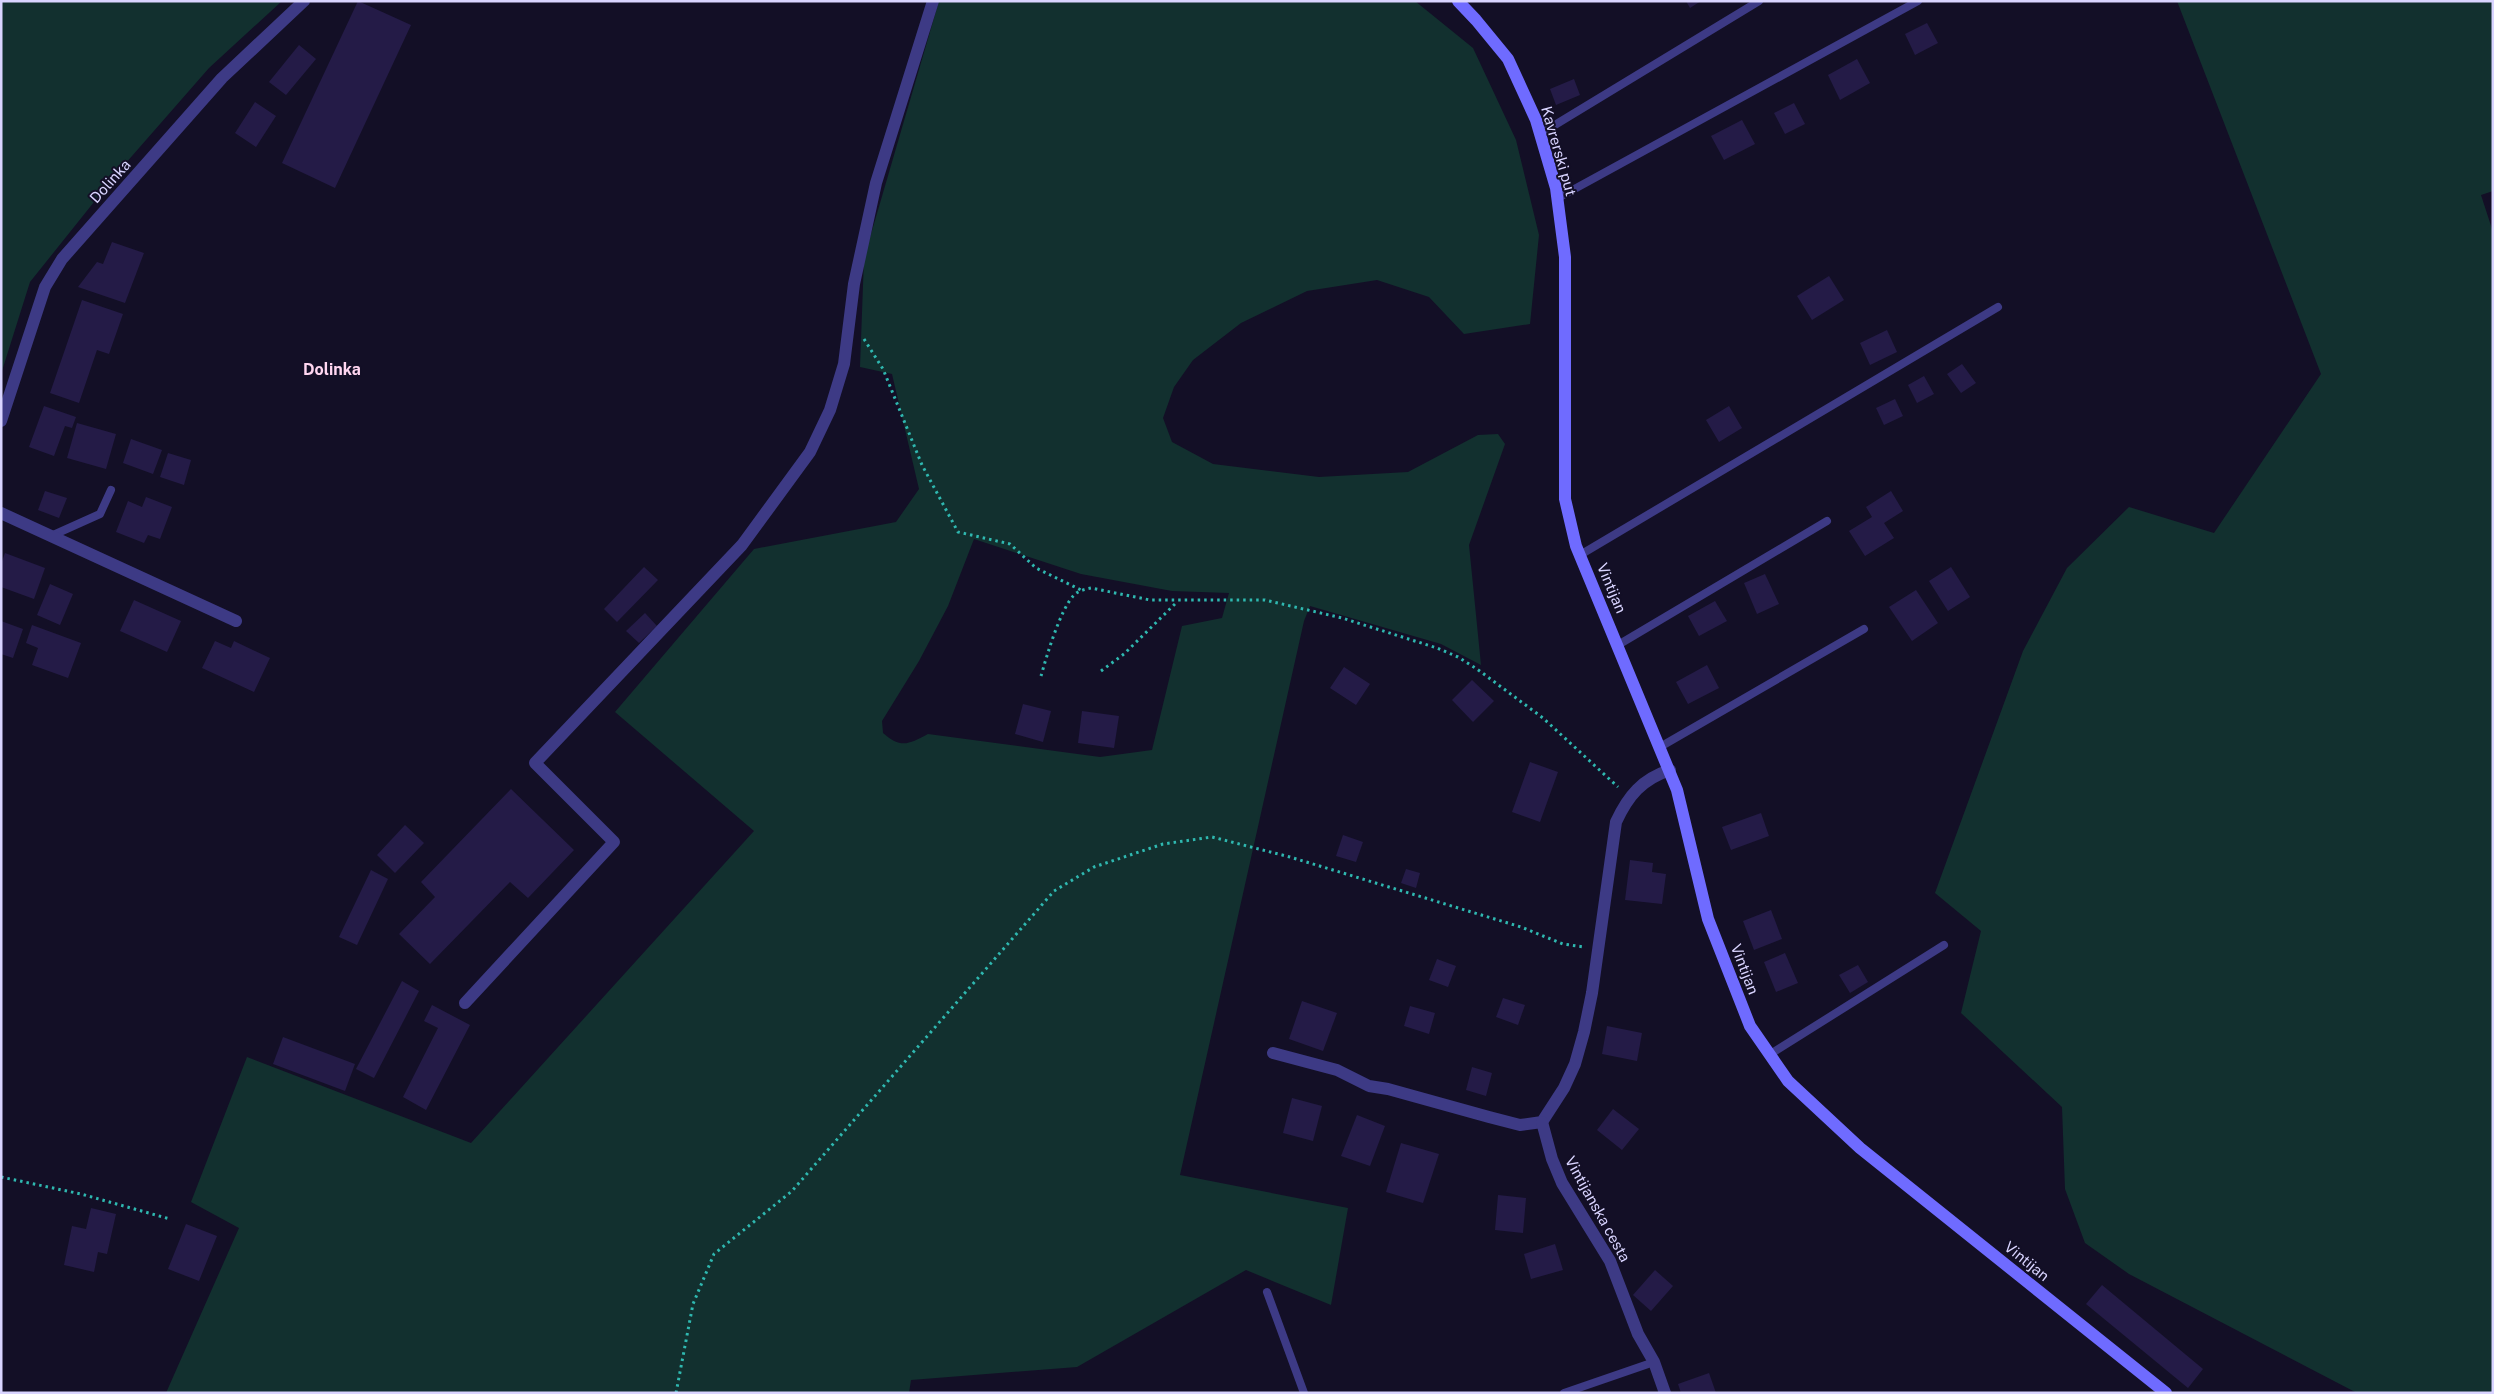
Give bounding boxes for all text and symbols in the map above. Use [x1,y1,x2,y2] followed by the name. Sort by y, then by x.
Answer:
[1538,104,1580,198] street label: Kavrerski put
[86,156,134,206] street label: Dolinka
[303,360,361,379] district label: Dolinka
[1594,560,1630,616] street label: Vintijan
[1728,941,1762,997] street label: Vintijan
[1562,1153,1634,1265] street label: Vintijanska cesta
[2001,1238,2053,1284] street label: Vintijan

